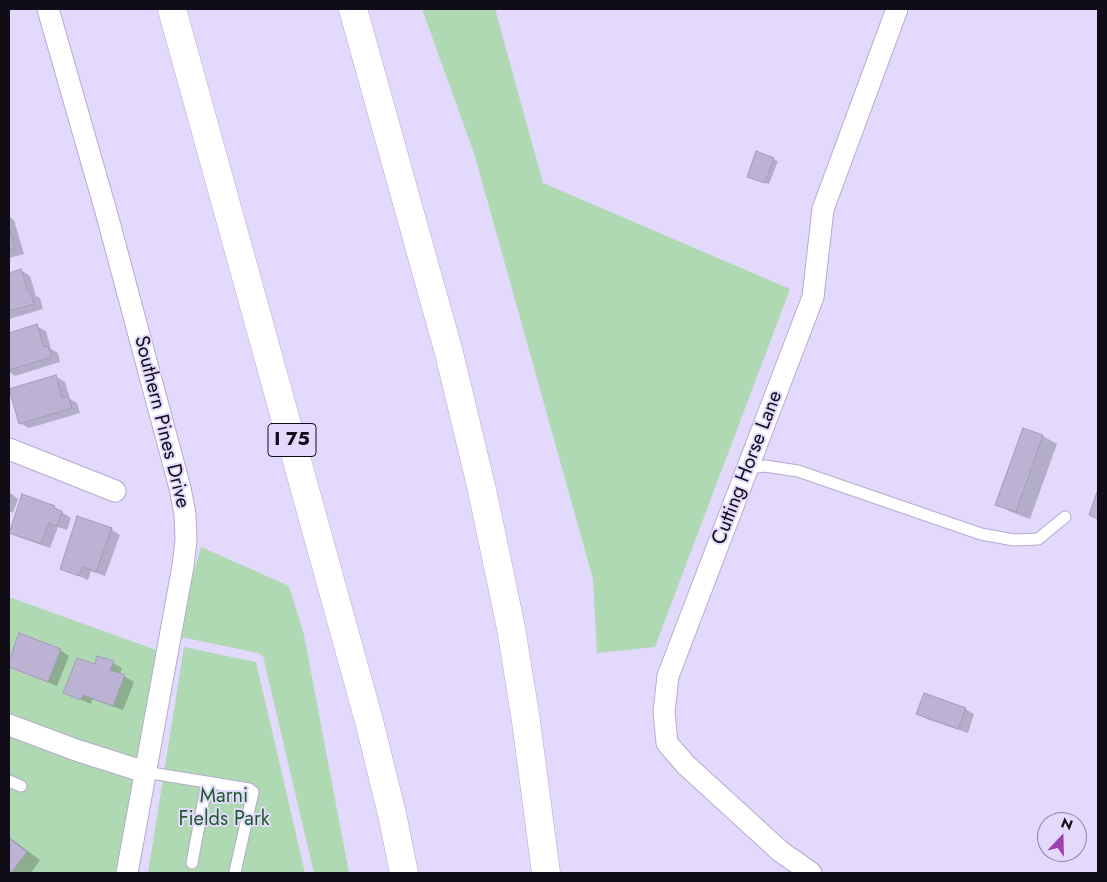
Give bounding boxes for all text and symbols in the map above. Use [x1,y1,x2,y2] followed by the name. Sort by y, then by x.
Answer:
[128,333,194,511] street label: Southern Pines Drive
[708,388,788,548] street label: Cutting Horse Lane
[268,424,316,456] road number: I 75
[178,785,270,832] park label: Marni Fields Park
[1037,812,1087,862] north arrow
[1058,813,1076,835] text: N

